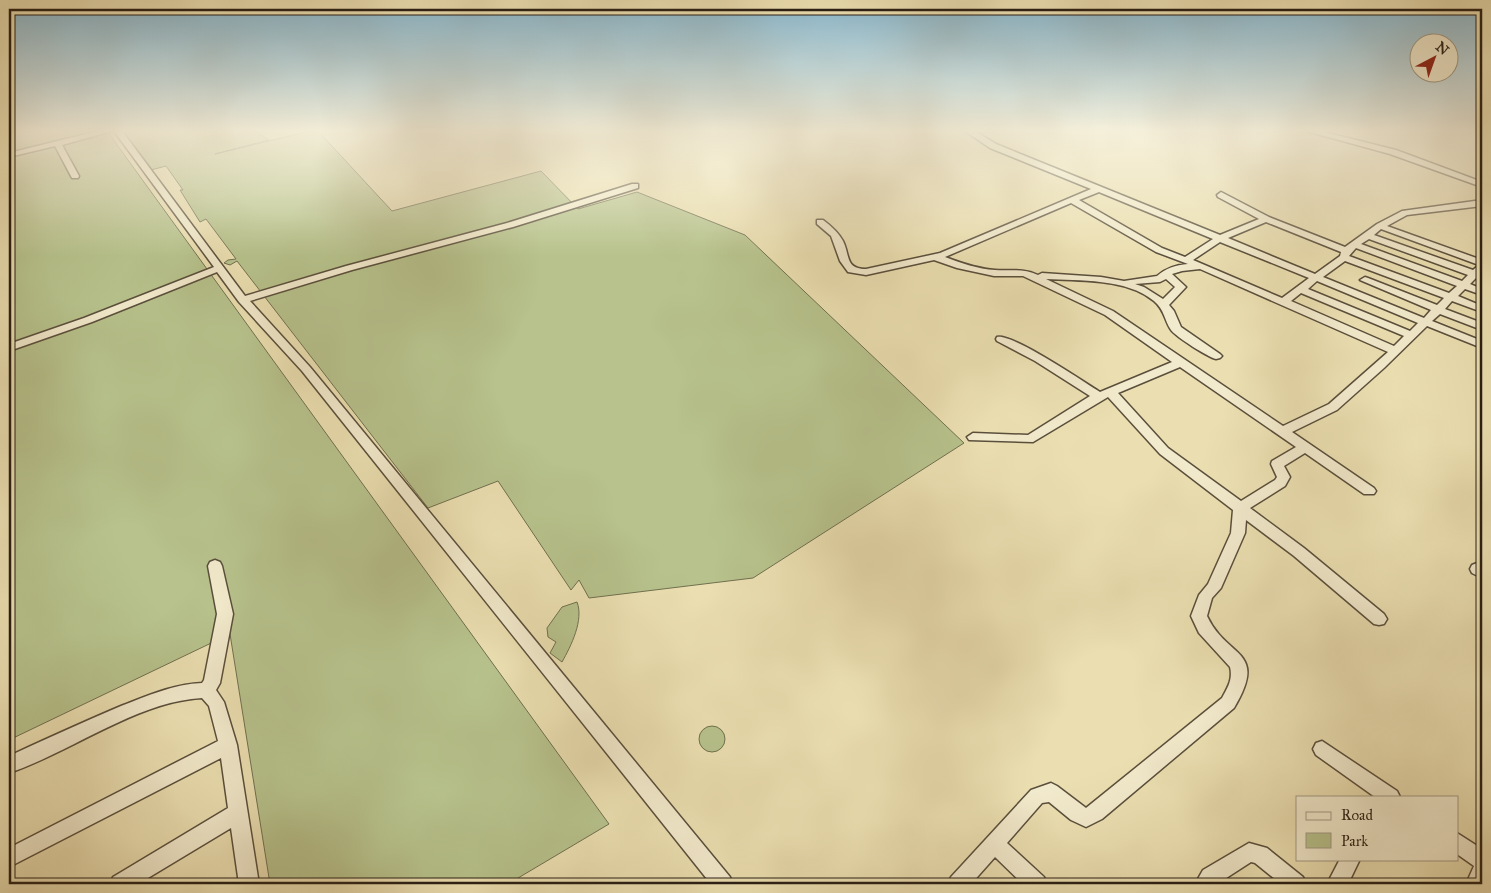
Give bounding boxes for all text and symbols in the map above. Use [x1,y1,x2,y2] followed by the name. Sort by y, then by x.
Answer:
[1408,32,1458,82] north arrow
[1432,38,1452,59] text: N
[1296,796,1458,860] legend
[1341,806,1373,824] text: Road
[1341,832,1368,850] text: Park

